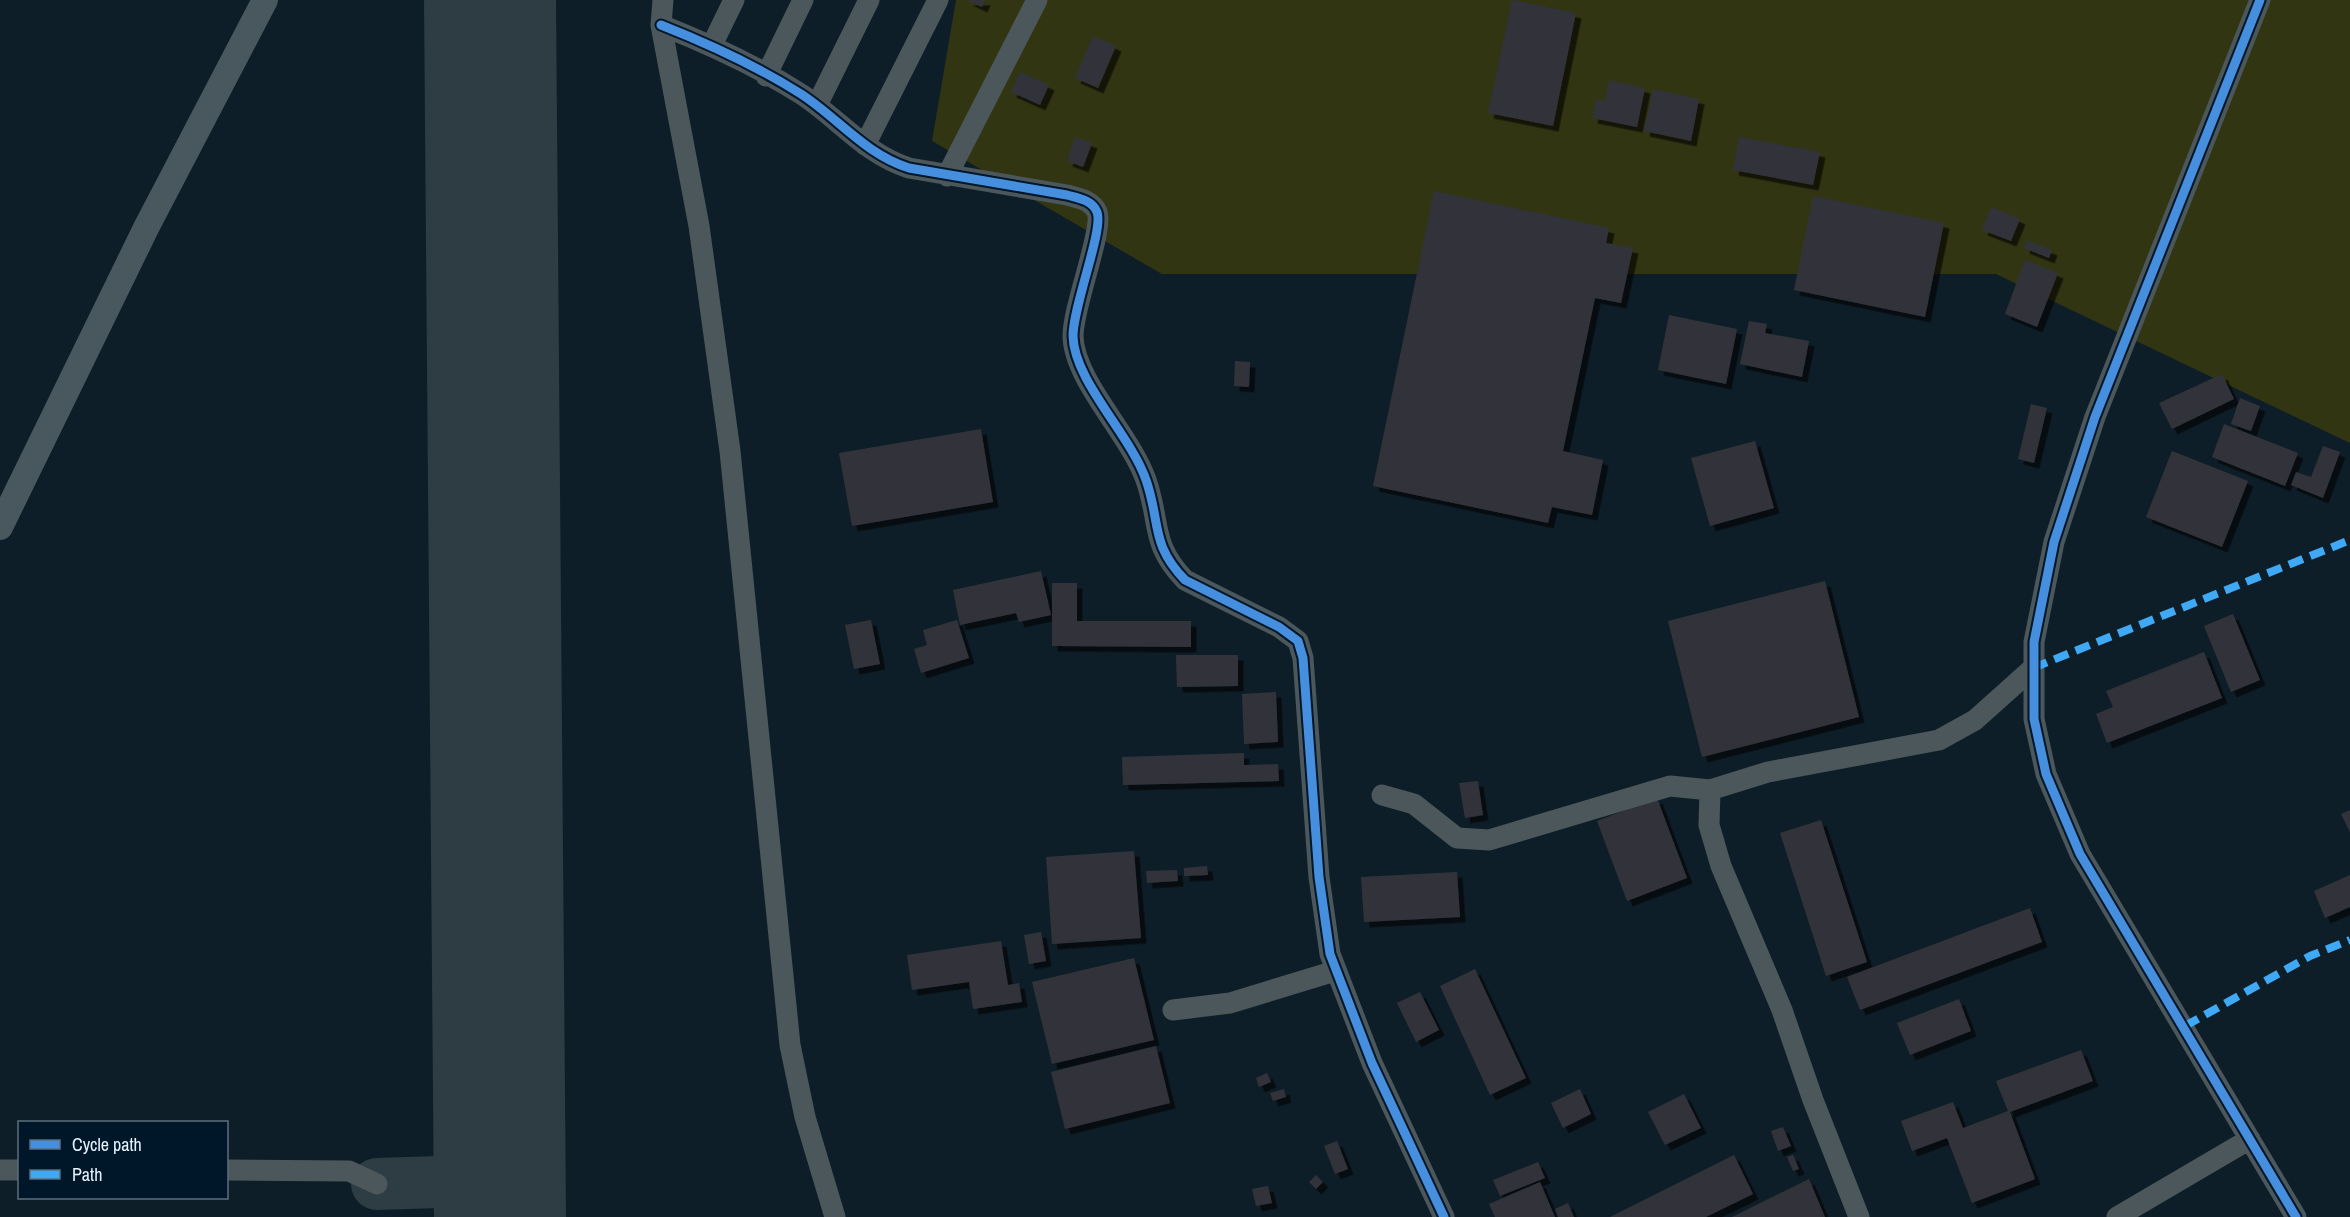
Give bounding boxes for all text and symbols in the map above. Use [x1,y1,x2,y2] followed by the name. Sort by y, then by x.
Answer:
[18,1121,228,1199] legend
[72,1132,142,1157] text: Cycle path
[72,1162,102,1187] text: Path

